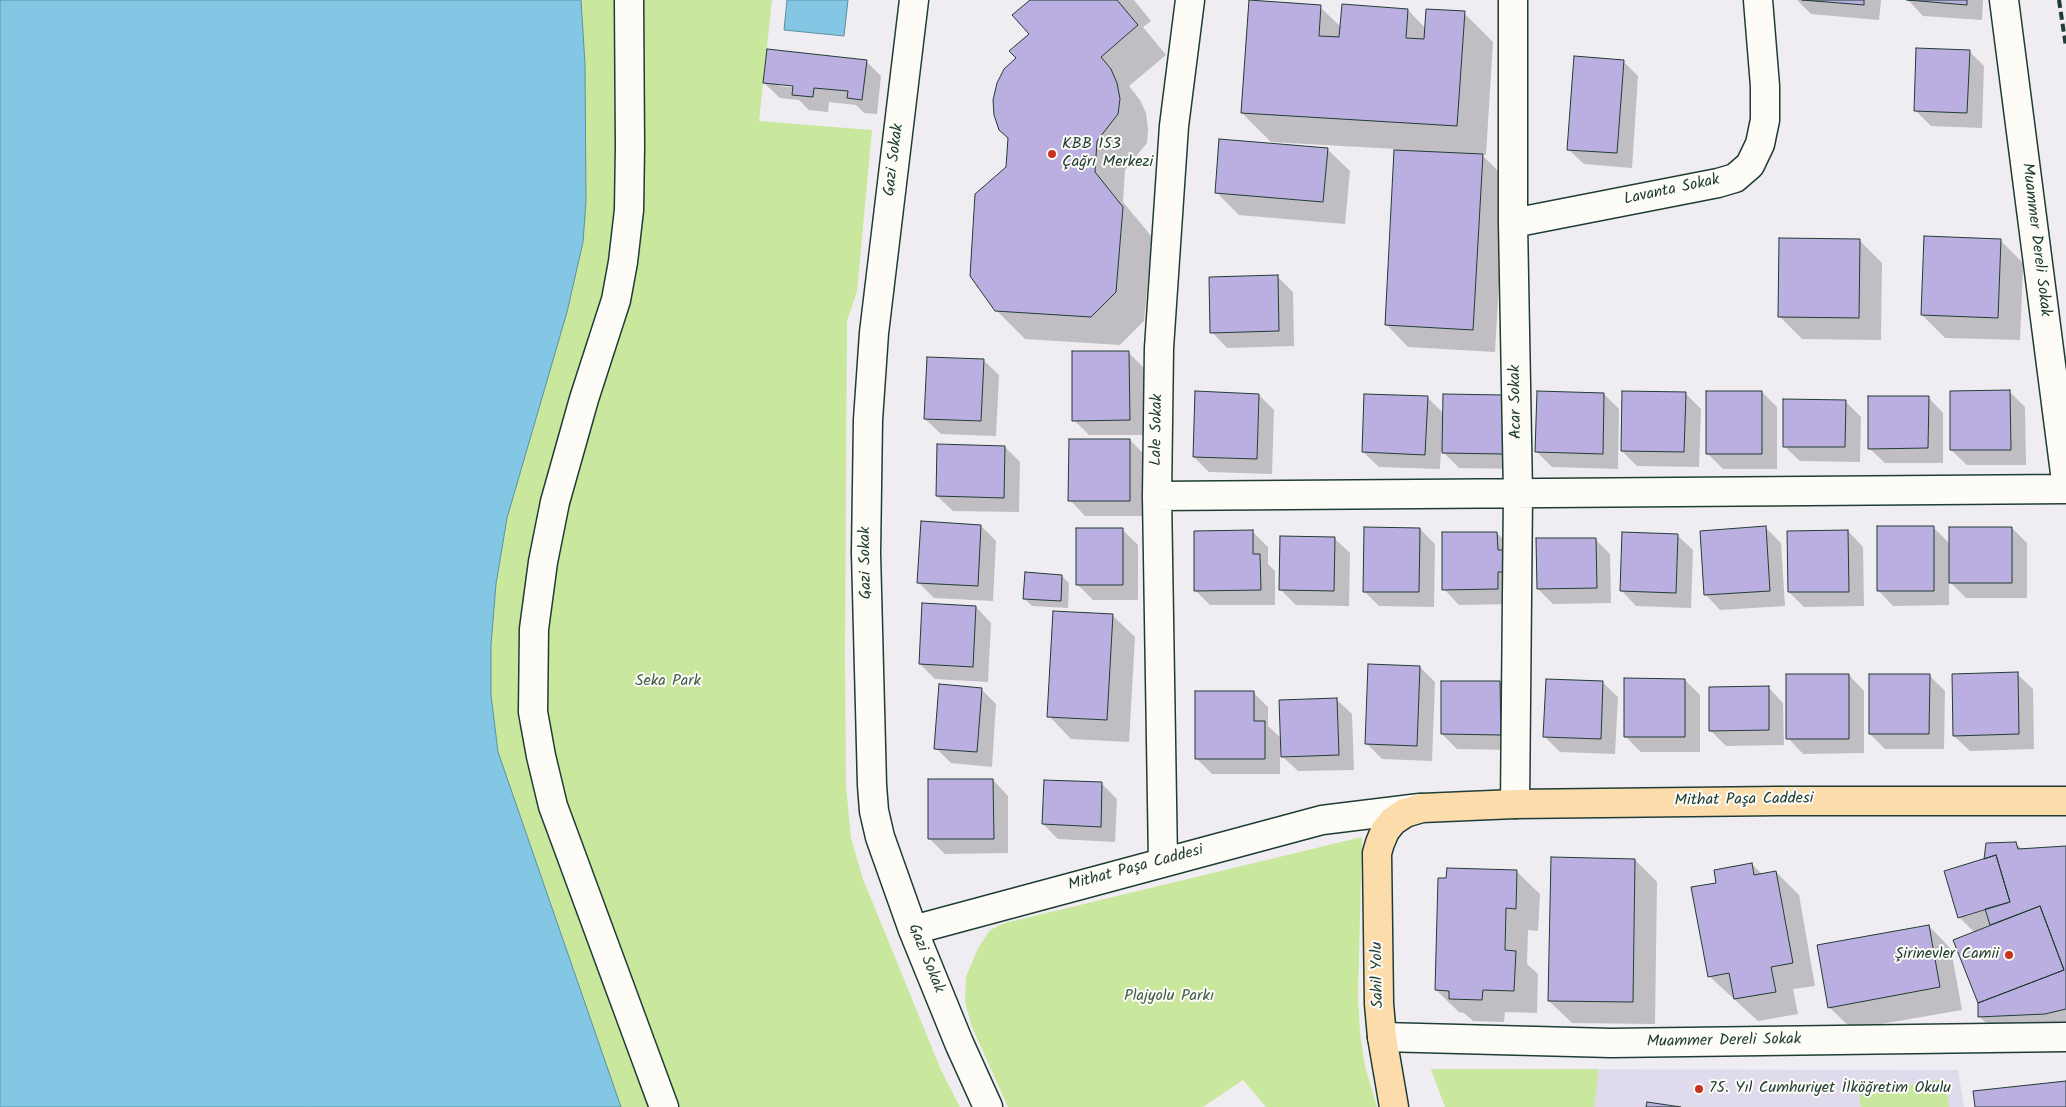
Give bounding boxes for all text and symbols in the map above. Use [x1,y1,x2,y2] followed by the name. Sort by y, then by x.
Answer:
[881,123,909,197] street label: Gazi Sokak
[1062,135,1153,173] place label: KBB 153 Çağrı Merkezi
[1046,148,1058,160] marker: KBB 153 Çağrı Merkezi
[2016,162,2054,318] street label: Muammer Dereli Sokak
[1622,171,1722,211] street label: Lavanta Sokak
[1507,365,1527,439] street label: Acar Sokak
[1148,394,1168,466] street label: Lale Sokak
[857,526,877,600] street label: Gazi Sokak
[635,672,701,692] park label: Seka Park
[1674,790,1814,812] street label: Mithat Paşa Caddesi
[1066,842,1206,896] street label: Mithat Paşa Caddesi
[902,922,948,996] street label: Gazi Sokak
[1369,941,1389,1009] street label: Sahil Yolu
[1895,945,1999,965] place label: Şirinevler Camii
[2003,949,2015,961] marker: Şirinevler Camii
[1124,987,1214,1007] park label: Plajyolu Parkı
[1647,1031,1801,1053] street label: Muammer Dereli Sokak
[1709,1079,1951,1099] place label: 75. Yıl Cumhuriyet İlköğretim Okulu
[1693,1083,1705,1095] marker: 75. Yıl Cumhuriyet İlköğretim Okulu

